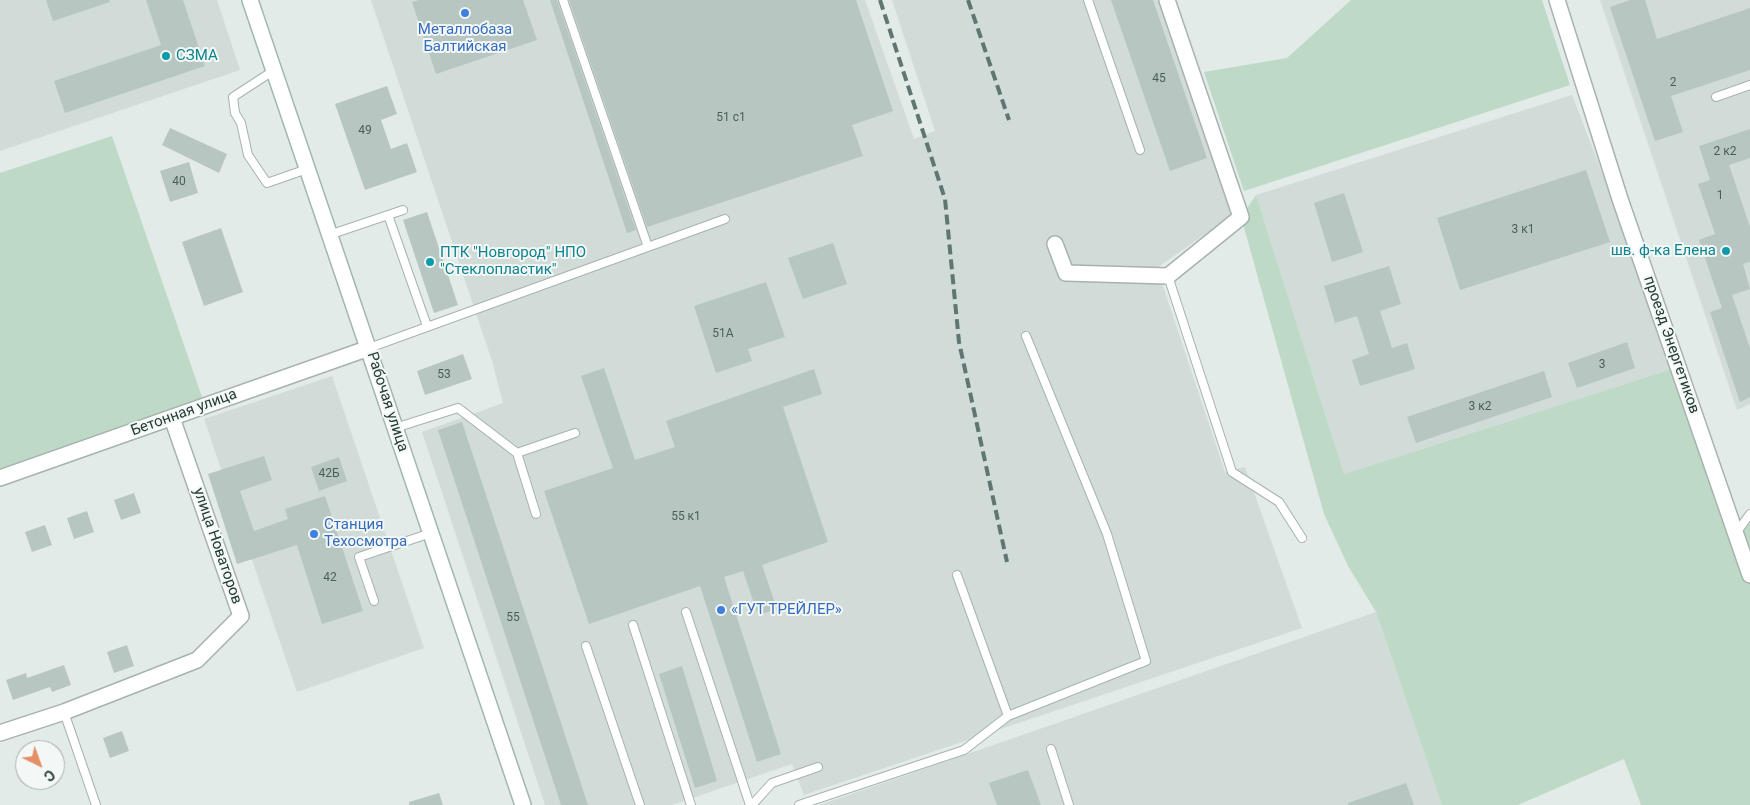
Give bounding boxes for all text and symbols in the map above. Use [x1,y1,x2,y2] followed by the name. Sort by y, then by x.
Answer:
[459,7,471,19] marker: Металлобаза Балтийская
[418,21,512,56] place label: Металлобаза Балтийская
[176,47,218,65] place label: СЗМА
[160,50,172,62] marker: СЗМА
[1152,72,1166,86] house number: 45
[1670,76,1676,90] house number: 2
[716,111,746,125] house number: 51 с1
[358,124,372,138] house number: 49
[1714,145,1736,159] house number: 2 к2
[172,175,186,189] house number: 40
[1717,189,1723,203] house number: 1
[1512,223,1534,237] house number: 3 к1
[1611,242,1716,260] place label: шв. ф-ка Елена
[440,244,586,279] place label: ПТК "Новгород" НПО "Стеклопластик"
[1720,245,1732,257] marker: шв. ф-ка Елена
[424,256,436,268] marker: ПТК "Новгород" НПО "Стеклопластик"
[1639,274,1703,416] street label: проезд Энергетиков
[712,327,734,341] house number: 51А
[362,350,412,454] street label: Рабочая улица
[1599,358,1605,372] house number: 3
[437,368,451,382] house number: 53
[129,385,239,441] street label: Бетонная улица
[1469,400,1491,414] house number: 3 к2
[318,467,340,481] house number: 42Б
[189,485,245,607] street label: улица Новаторов
[671,510,701,524] house number: 55 к1
[324,516,407,551] place label: Станция Техосмотра
[308,528,320,540] marker: Станция Техосмотра
[323,571,337,585] house number: 42
[731,601,842,619] place label: «ГУТ ТРЕЙЛЕР»
[715,604,727,616] marker: «ГУТ ТРЕЙЛЕР»
[506,611,520,625] house number: 55
[15,740,65,790] north arrow
[41,766,58,784] text: С

